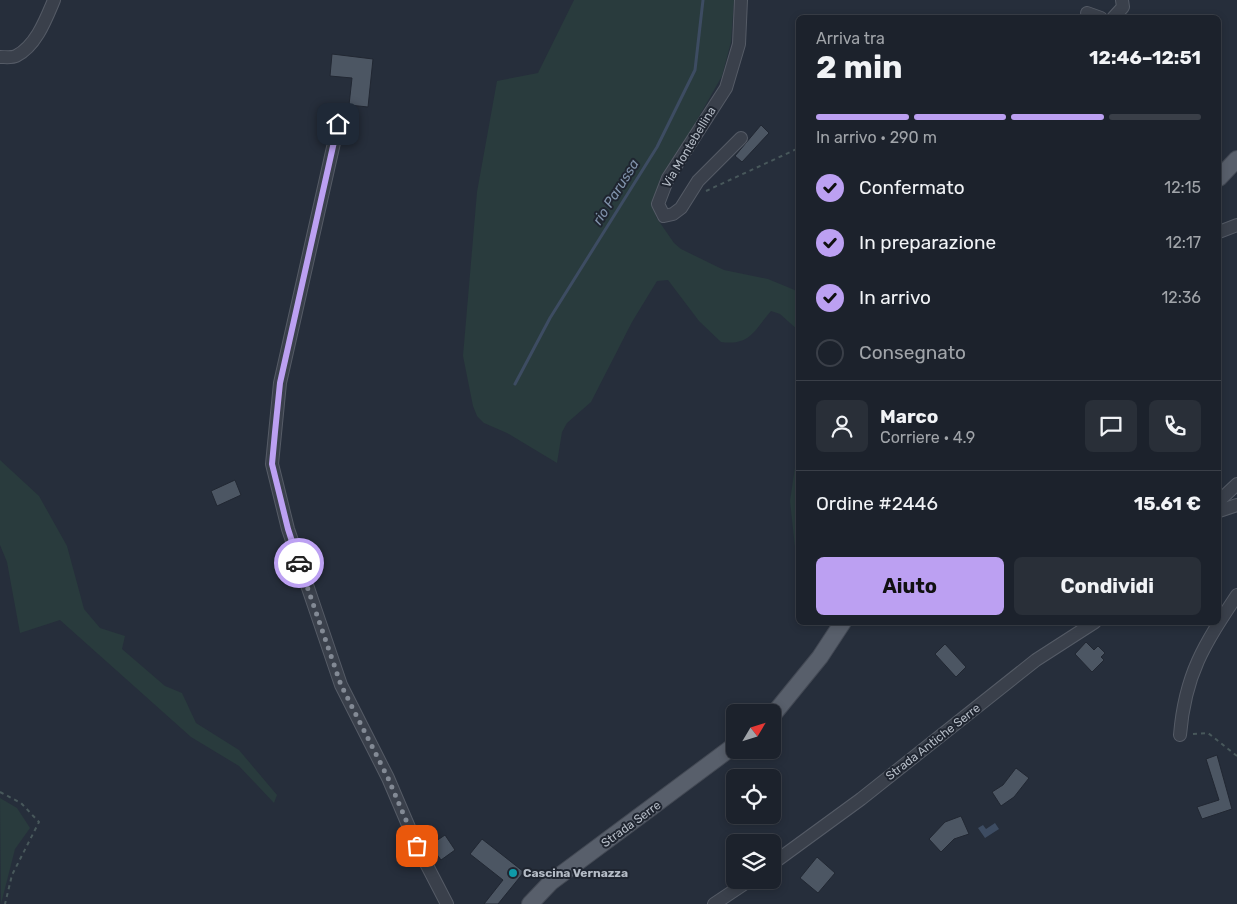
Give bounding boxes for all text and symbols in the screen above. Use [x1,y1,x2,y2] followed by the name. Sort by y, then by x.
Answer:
[816,29,885,48] text: Arriva tra
[1089,46,1201,69] text: 12:46–12:51
[816,48,903,86] text: 2 min
[317,103,359,145] pin
[659,104,719,190] street label: Via Montebellina
[324,110,352,138] icon: home
[816,128,937,147] text: In arrivo · 290 m
[589,156,643,228] water label: rio Parussa
[816,174,844,202] icon: check
[859,176,965,199] text: Confermato
[1164,178,1201,197] text: 12:15
[816,229,844,257] icon: check
[859,231,996,254] text: In preparazione
[1166,233,1201,252] text: 12:17
[816,284,844,312] icon: check
[859,286,931,309] text: In arrivo
[1161,288,1201,307] text: 12:36
[859,341,966,364] text: Consegnato
[816,400,868,452] button: person
[1085,400,1137,452] button: chat
[1149,400,1201,452] button: phone
[880,405,938,428] text: Marco
[880,428,975,447] text: Corriere · 4.9
[816,492,938,515] text: Ordine #2446
[1134,492,1201,515] text: 15.61 €
[274,538,324,588] courier
[285,549,313,577] icon: car
[816,557,1004,615] button: Aiuto
[1014,557,1201,615] button: Condividi
[883,701,983,783] street label: Strada Antiche Serre
[726,704,781,759] north arrow
[726,704,781,889] map controls
[726,769,781,824] button: locate
[599,798,664,850] street label: Strada Serre
[396,825,438,867] pin
[403,832,431,860] icon: bag
[726,834,781,889] button: layers
[523,866,628,880] place label: Cascina Vernazza
[507,867,519,879] marker: Cascina Vernazza

